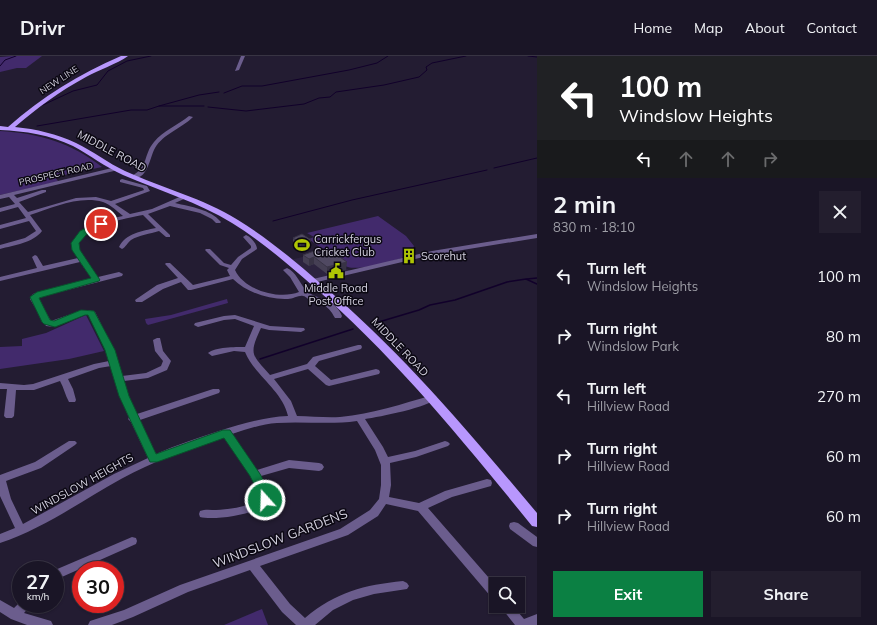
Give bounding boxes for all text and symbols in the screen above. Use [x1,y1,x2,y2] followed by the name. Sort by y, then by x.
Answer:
[20,16,65,40] text: Drivr
[633,19,672,37] text: Home
[694,19,723,37] text: Map
[745,19,785,37] text: About
[807,19,857,37] text: Contact
[37,63,80,96] street label: NEW LINE
[619,69,702,104] text: 100 m
[553,72,605,124] icon: left
[619,104,773,127] text: Windslow Heights
[75,127,149,175] street label: MIDDLE ROAD
[633,148,655,170] icon: left
[675,148,697,170] icon: ahead
[717,148,739,170] icon: ahead
[759,148,781,170] icon: right
[18,160,94,187] street label: PROSPECT ROAD
[553,189,616,219] text: 2 min
[819,191,861,233] button: close
[84,207,118,241] pin
[90,213,112,235] icon: arrive
[553,219,635,235] text: 830 m · 18:10
[314,232,382,259] place label: Carrickfergus Cricket Club
[293,236,311,254] sports icon: Carrickfergus Cricket Club
[400,247,418,265] building icon: Scorehut
[421,249,466,263] place label: Scorehut
[587,259,646,278] text: Turn left
[327,262,345,280] public building icon: Middle Road Post Office
[553,265,575,287] icon: left
[817,267,861,286] text: 100 m
[587,278,698,294] text: Windslow Heights
[304,281,368,308] place label: Middle Road Post Office
[368,315,432,379] street label: MIDDLE ROAD
[587,319,657,338] text: Turn right
[553,325,575,347] icon: right
[826,327,861,346] text: 80 m
[587,338,679,354] text: Windslow Park
[587,379,646,398] text: Turn left
[553,385,575,407] icon: left
[817,387,861,406] text: 270 m
[587,398,670,414] text: Hillview Road
[587,439,657,458] text: Turn right
[553,445,575,467] icon: right
[826,447,861,466] text: 60 m
[28,450,136,518] street label: WINDSLOW HEIGHTS
[587,458,670,474] text: Hillview Road
[244,479,286,521] position arrow
[587,499,657,518] text: Turn right
[210,505,350,571] street label: WINDSLOW GARDENS
[553,505,575,527] icon: right
[826,507,861,526] text: 60 m
[587,518,670,534] text: Hillview Road
[72,561,124,613] speed limit sign: 30
[26,569,50,594] text: 27
[553,571,703,617] button: Exit
[711,571,861,617] button: Share
[489,577,525,613] map controls
[489,577,525,613] button: search
[27,590,49,603] text: km/h

